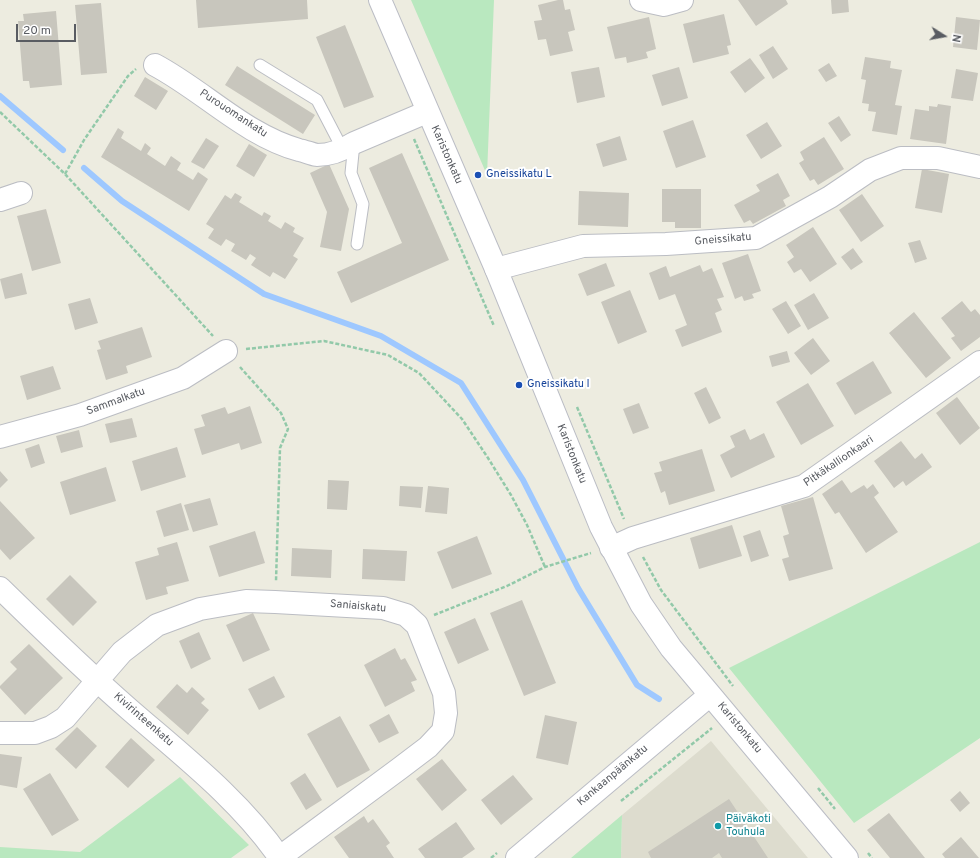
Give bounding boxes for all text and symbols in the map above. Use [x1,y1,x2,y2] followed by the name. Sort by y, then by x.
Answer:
[18,16,78,42] scale bar
[924,16,964,56] north arrow
[23,23,51,39] text: 20 m
[948,33,963,44] text: N
[197,87,269,141] street label: Purouomankatu
[427,124,465,186] street label: Karistonkatu
[486,168,552,182] place label: Gneissikatu L
[473,170,483,180] marker: Gneissikatu L
[694,231,752,249] street label: Gneissikatu
[527,378,590,392] place label: Gneissikatu I
[514,380,524,390] marker: Gneissikatu I
[85,385,147,419] street label: Sammalkatu
[553,422,589,486] street label: Karistonkatu
[802,434,876,490] street label: Pitkäkallionkaari
[329,598,387,616] street label: Saniaiskatu
[110,690,176,750] street label: Kivirinteenkatu
[714,700,764,756] street label: Karistonkatu
[575,743,651,809] street label: Kankaanpäänkatu
[726,813,771,839] place label: Päiväkoti Touhula
[713,821,723,831] marker: Päiväkoti Touhula

